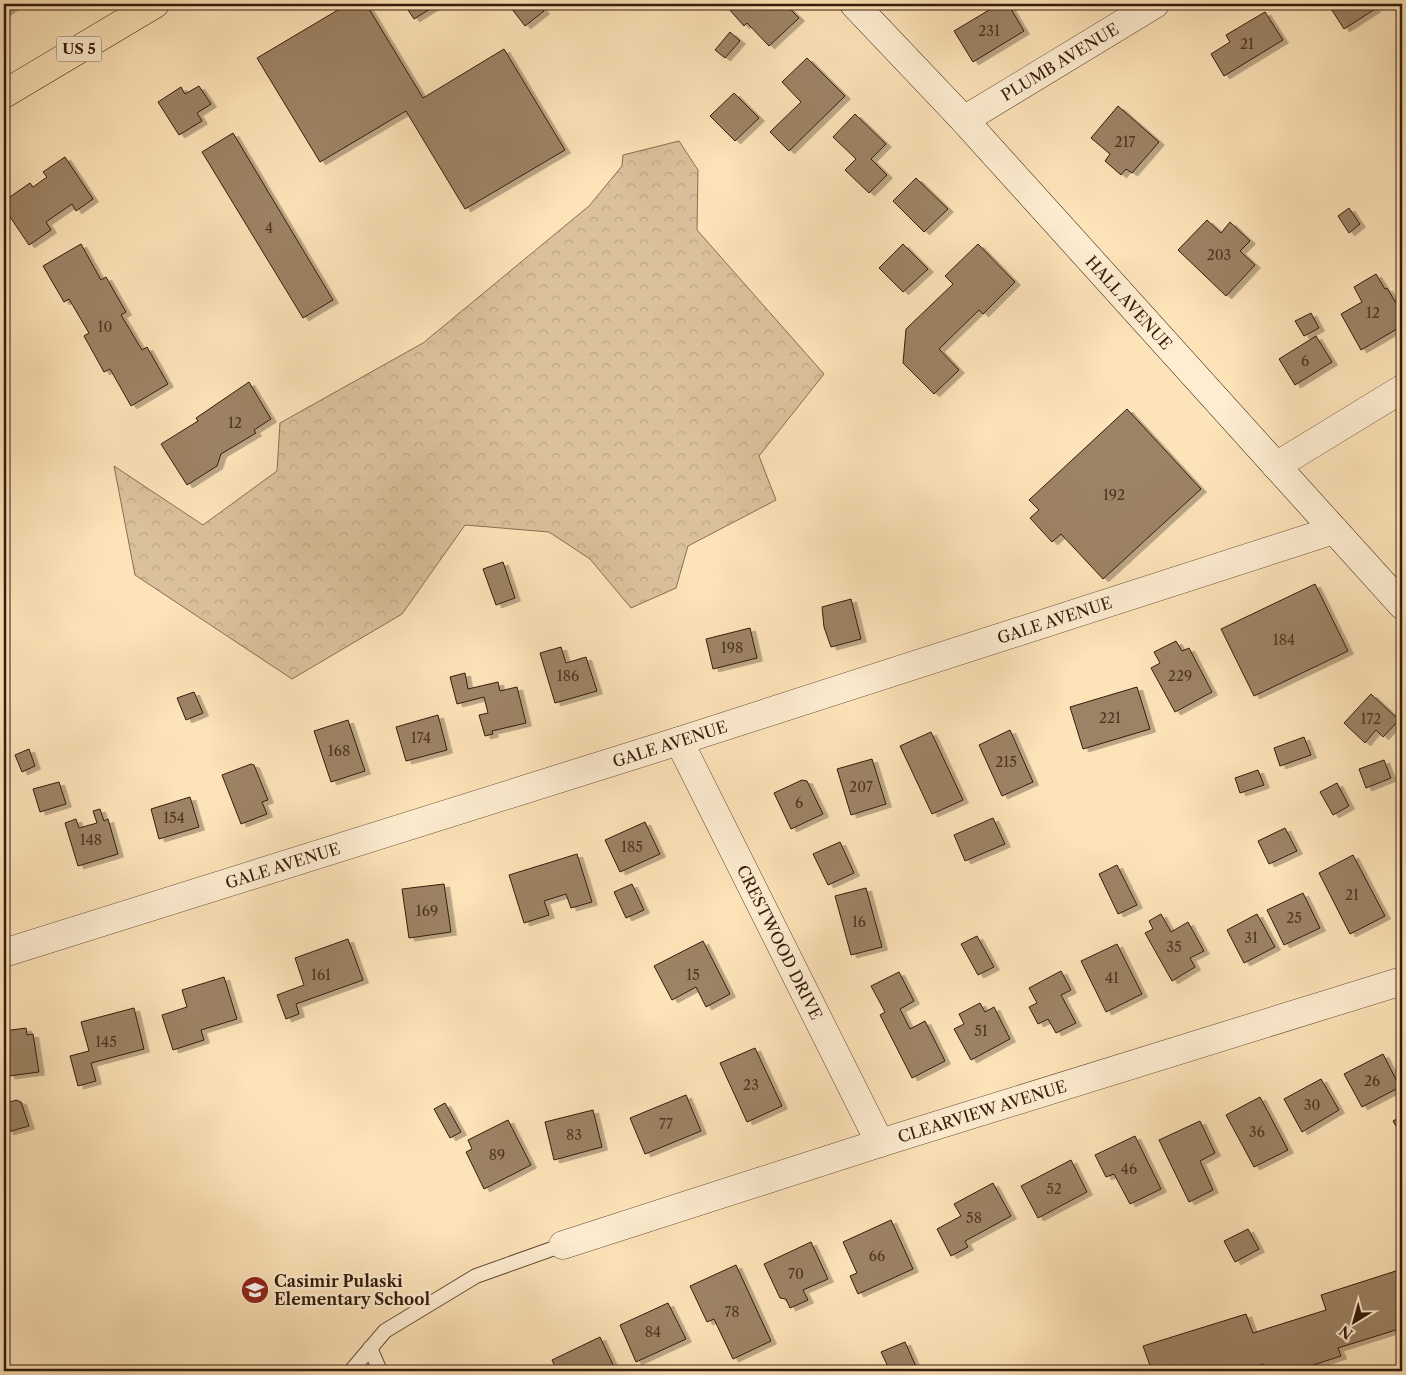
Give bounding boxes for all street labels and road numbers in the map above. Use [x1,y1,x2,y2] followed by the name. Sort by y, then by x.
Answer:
[997,19,1122,105] street label: PLUMB AVENUE
[56,36,102,62] road number: US 5
[1081,252,1176,354] street label: HALL AVENUE
[995,592,1114,648] street label: GALE AVENUE
[610,716,730,771] street label: GALE AVENUE
[223,838,343,893] street label: GALE AVENUE
[733,862,827,1023] street label: CRESTWOOD DRIVE
[895,1076,1069,1147] street label: CLEARVIEW AVENUE

